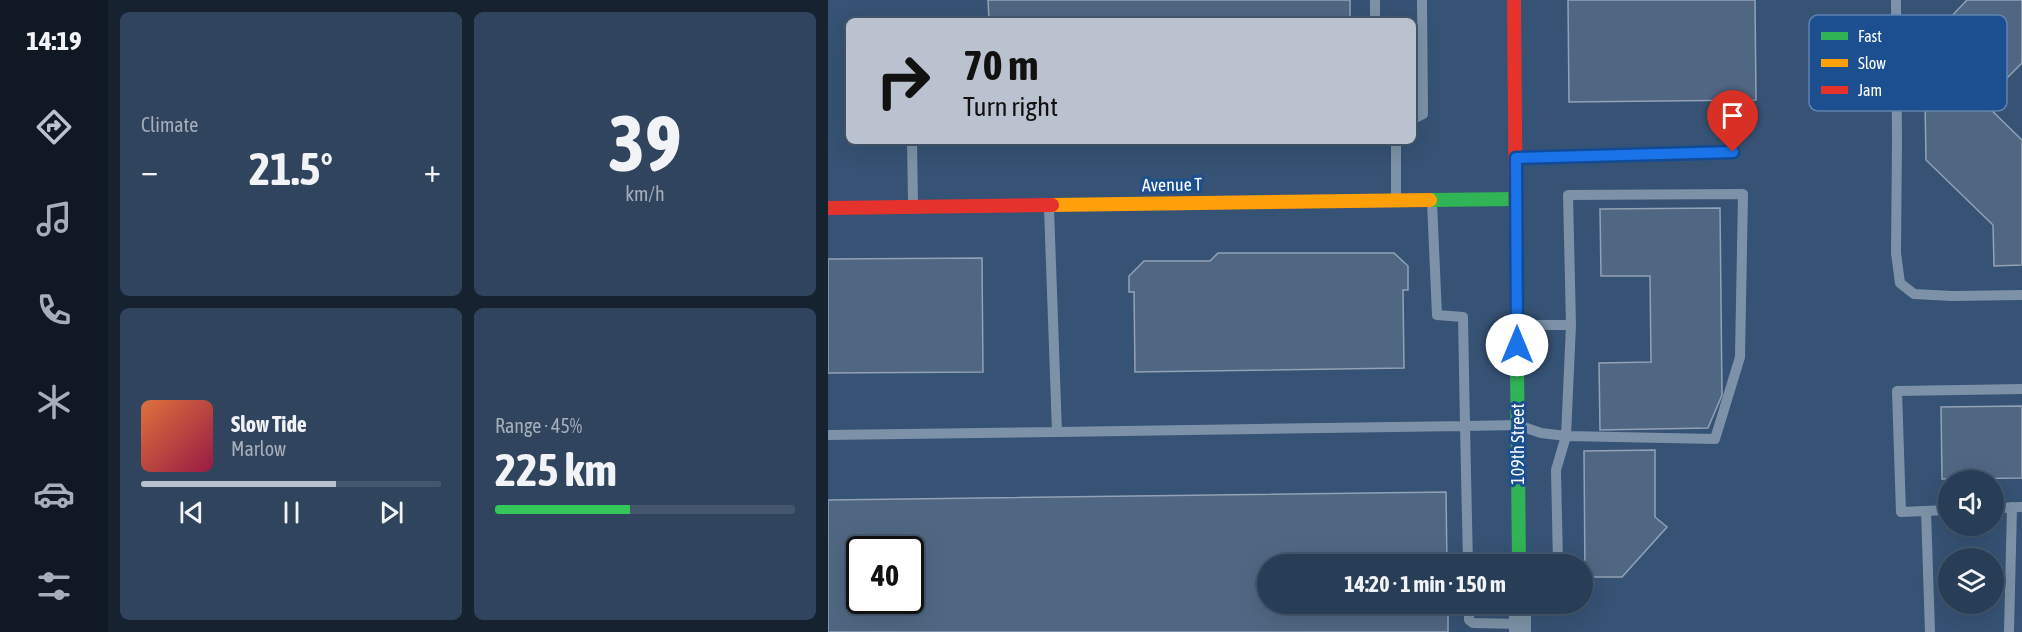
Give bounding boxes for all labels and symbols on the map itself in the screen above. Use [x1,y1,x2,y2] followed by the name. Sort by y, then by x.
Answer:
[1809,15,2007,111] legend
[1858,27,1882,45] text: Fast
[1858,54,1886,72] text: Slow
[1858,81,1882,99] text: Jam
[1707,90,1758,152] pin
[1142,173,1202,196] street label: Avenue T
[1485,313,1549,377] position arrow
[1507,403,1528,485] street label: 109th Street
[846,536,924,614] speed limit sign: 40

